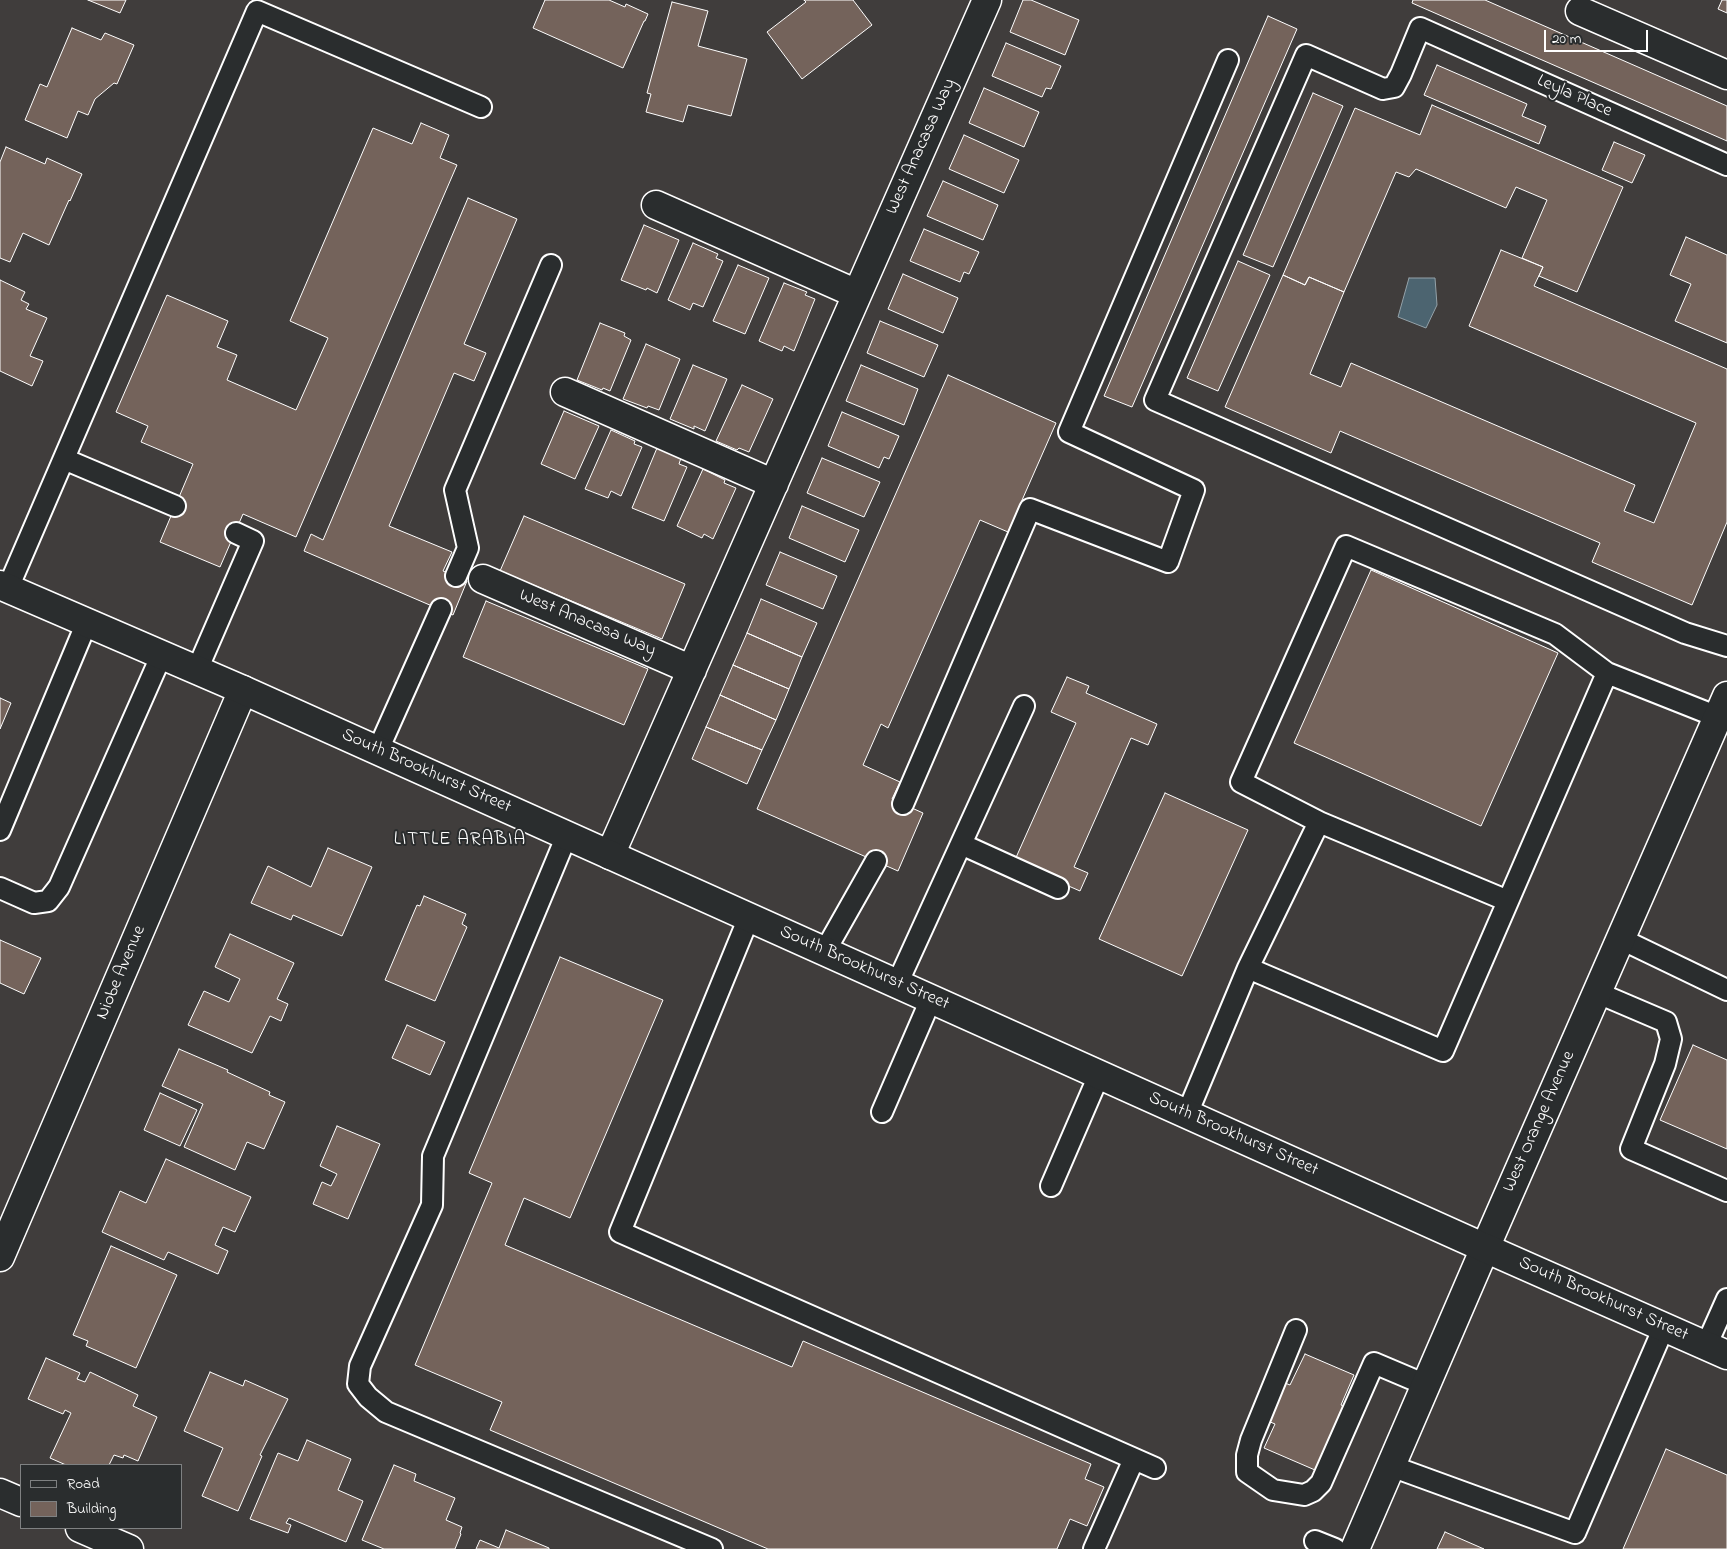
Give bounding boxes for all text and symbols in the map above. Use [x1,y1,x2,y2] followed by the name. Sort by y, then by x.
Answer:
[1547,20,1651,52] scale bar
[1552,28,1581,50] text: 20 m
[1533,71,1615,123] street label: Leyla Place
[882,76,962,218] street label: West Anacasa Way
[516,586,658,662] street label: West Anacasa Way
[338,725,514,819] street label: South Brookhurst Street
[392,830,528,852] district label: LITTLE ARABIA
[776,922,952,1016] street label: South Brookhurst Street
[93,923,151,1023] street label: Niobe Avenue
[1499,1048,1581,1196] street label: West Orange Avenue
[1145,1088,1321,1182] street label: South Brookhurst Street
[1515,1253,1691,1347] street label: South Brookhurst Street
[20,1464,182,1529] legend
[67,1473,100,1495] text: Road
[67,1498,116,1520] text: Building

